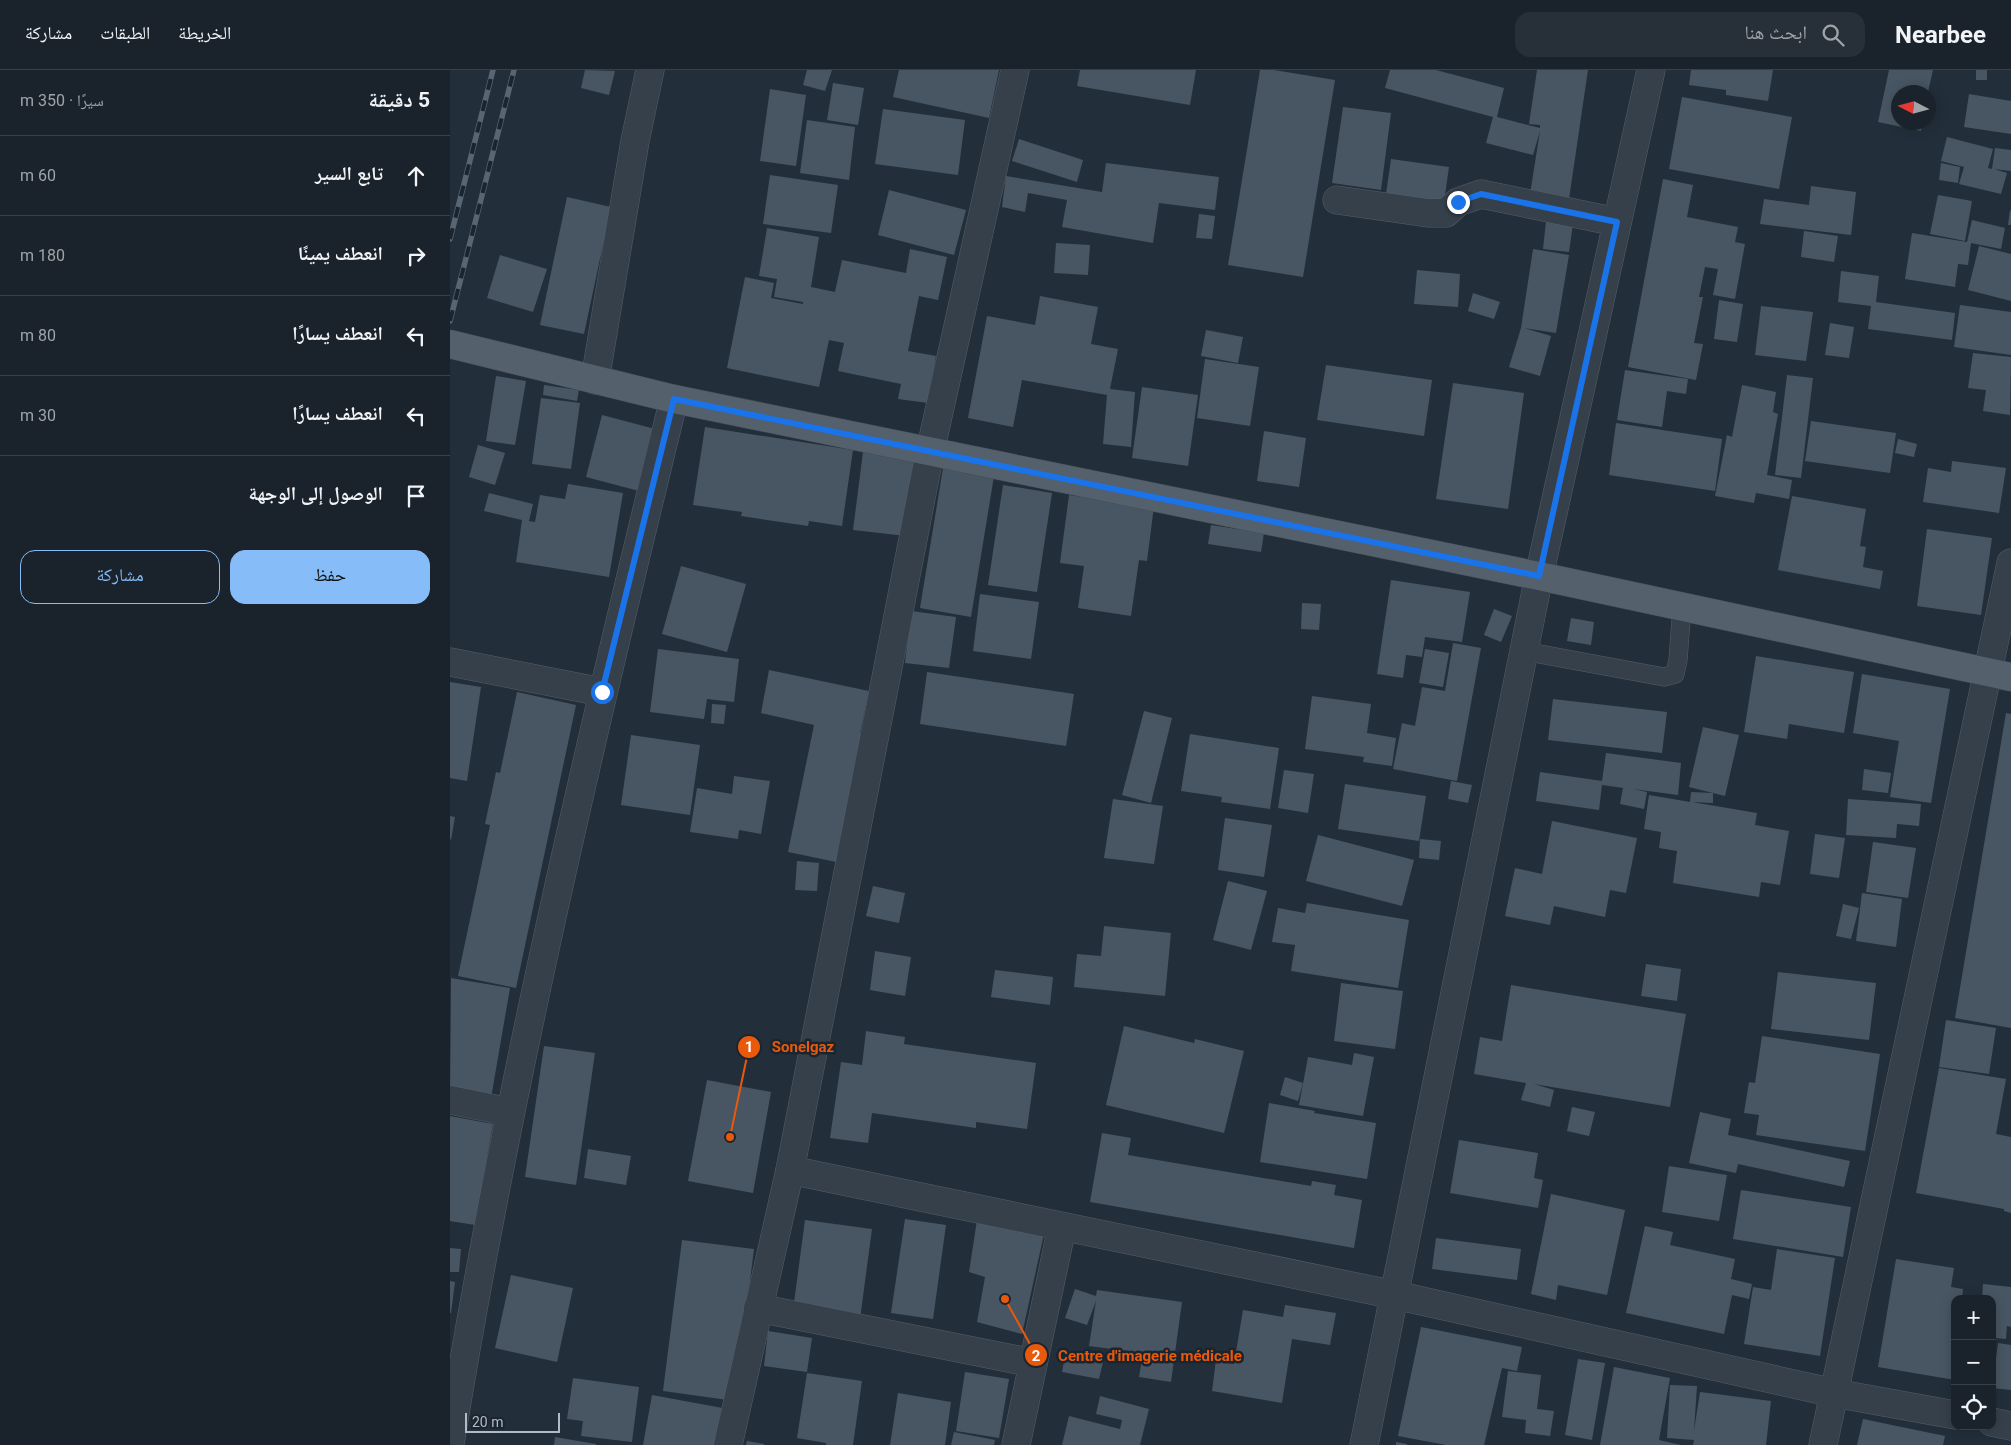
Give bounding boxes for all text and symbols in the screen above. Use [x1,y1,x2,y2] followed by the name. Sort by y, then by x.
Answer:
[1515,12,1865,57] search box
[1744,21,1807,44] text: ابحث هنا
[1819,21,1847,49] icon: search
[1895,21,1986,49] text: Nearbee
[25,22,72,43] text: مشاركة
[100,22,150,43] text: الطبقات
[178,22,231,43] text: الخريطة
[1891,85,1936,130] north arrow
[369,88,430,112] text: 5 دقيقة
[20,91,104,110] text: سيرًا · 350 m
[315,162,383,185] text: تابع السير
[402,162,430,190] icon: ahead
[20,166,56,185] text: 60 m
[1447,191,1470,214] route end
[298,242,383,265] text: انعطف يمينًا
[402,242,430,270] icon: right
[20,246,65,265] text: 180 m
[292,322,383,345] text: انعطف يسارًا
[402,322,430,350] icon: left
[20,326,56,345] text: 80 m
[292,402,383,425] text: انعطف يسارًا
[402,402,430,430] icon: left
[20,406,56,425] text: 30 m
[249,482,383,505] text: الوصول إلى الوجهة
[402,482,430,510] icon: arrive
[20,550,220,604] button: مشاركة
[230,550,430,604] button: حفظ
[591,681,614,704] route start
[737,1032,844,1062] callout: Sonelgaz
[745,1038,753,1056] text: 1
[772,1038,835,1056] text: Sonelgaz
[1951,1295,1996,1430] map controls
[1951,1295,1996,1340] button: +
[1023,1340,1252,1370] callout: Centre d'imagerie médicale
[1951,1340,1996,1385] button: −
[1032,1347,1041,1365] text: 2
[1058,1347,1242,1365] text: Centre d'imagerie médicale
[1951,1385,1996,1430] button: locate
[465,1410,560,1433] scale bar
[472,1414,504,1430] text: 20 m

